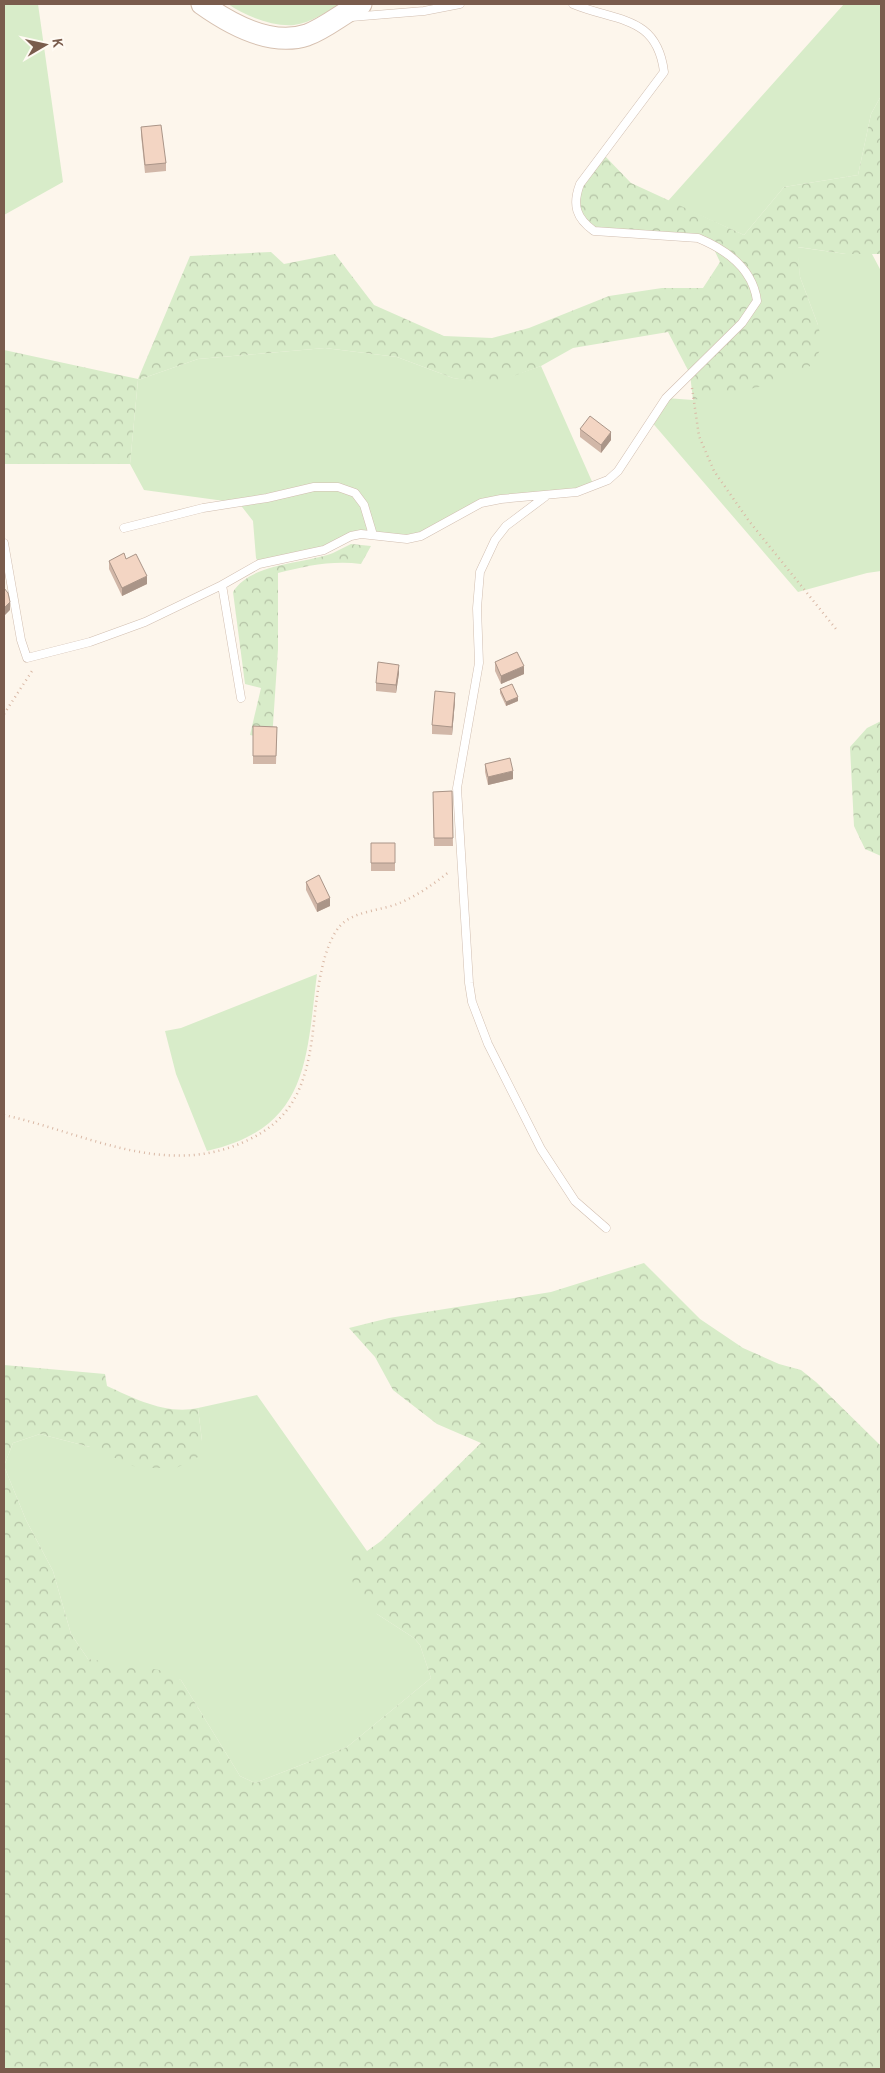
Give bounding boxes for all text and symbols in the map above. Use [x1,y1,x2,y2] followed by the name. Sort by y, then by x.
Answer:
[20,20,70,70] north arrow
[48,37,67,49] text: K

